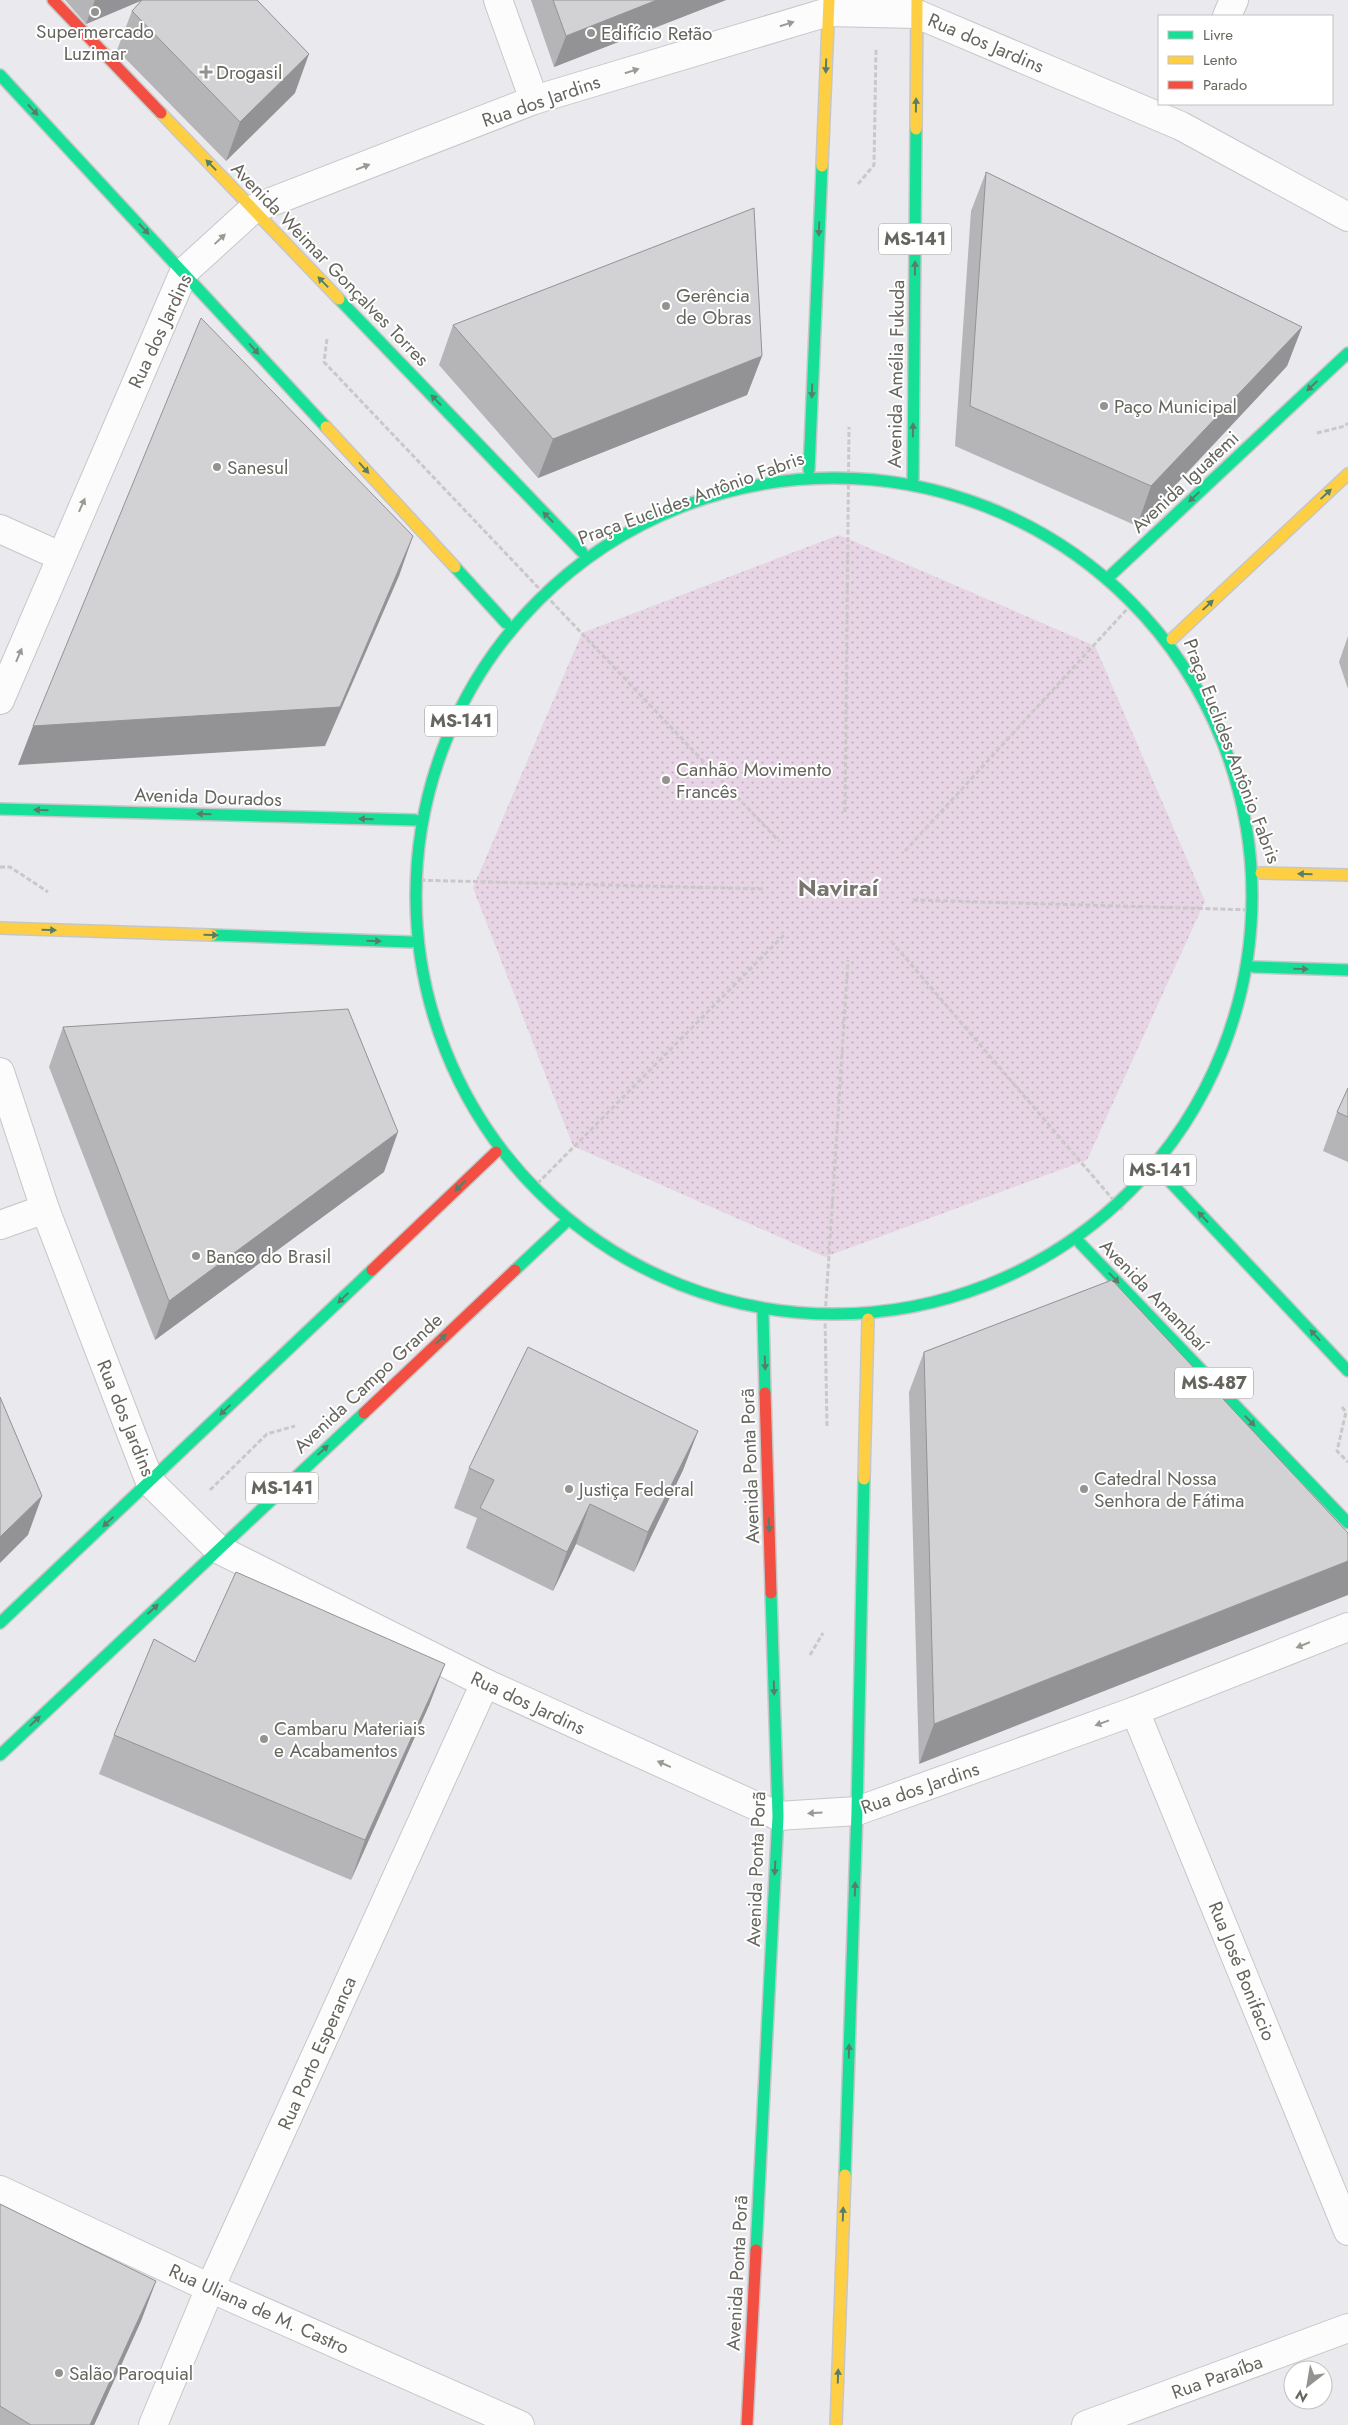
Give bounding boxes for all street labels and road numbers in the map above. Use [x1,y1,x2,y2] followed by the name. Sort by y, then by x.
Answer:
[924,6,1048,80] street label: Rua dos Jardins
[478,68,604,134] street label: Rua dos Jardins
[225,156,435,372] street label: Avenida Weimar Gonçalves Torres
[879,223,951,254] road number: MS-141
[122,269,199,393] street label: Rua dos Jardins
[881,280,911,468] street label: Avenida Amélia Fukuda
[1125,425,1245,539] street label: Avenida Iguatemi
[574,444,808,552] street label: Praça Euclides Antônio Fabris
[1177,635,1288,868] street label: Praça Euclides Antônio Fabris
[425,706,497,736] road number: MS-141
[134,781,283,813] street label: Avenida Dourados
[1124,1154,1196,1186] road number: MS-141
[1093,1233,1215,1358] street label: Avenida Amambaí
[288,1307,449,1459] street label: Avenida Campo Grande
[90,1356,162,1481] street label: Rua dos Jardins
[1175,1368,1253,1399] road number: MS-487
[734,1388,766,1544] street label: Avenida Ponta Porã
[246,1472,318,1504] road number: MS-141
[466,1665,590,1742] street label: Rua dos Jardins
[857,1755,983,1821] street label: Rua dos Jardins
[740,1791,772,1947] street label: Avenida Ponta Porã
[1202,1897,1282,2045] street label: Rua José Bonifacio
[271,1972,363,2134] street label: Rua Porto Esperanca
[719,2195,755,2351] street label: Avenida Ponta Porã
[165,2257,353,2361] street label: Rua Uliana de M. Castro
[1168,2348,1266,2406] street label: Rua Paraíba

